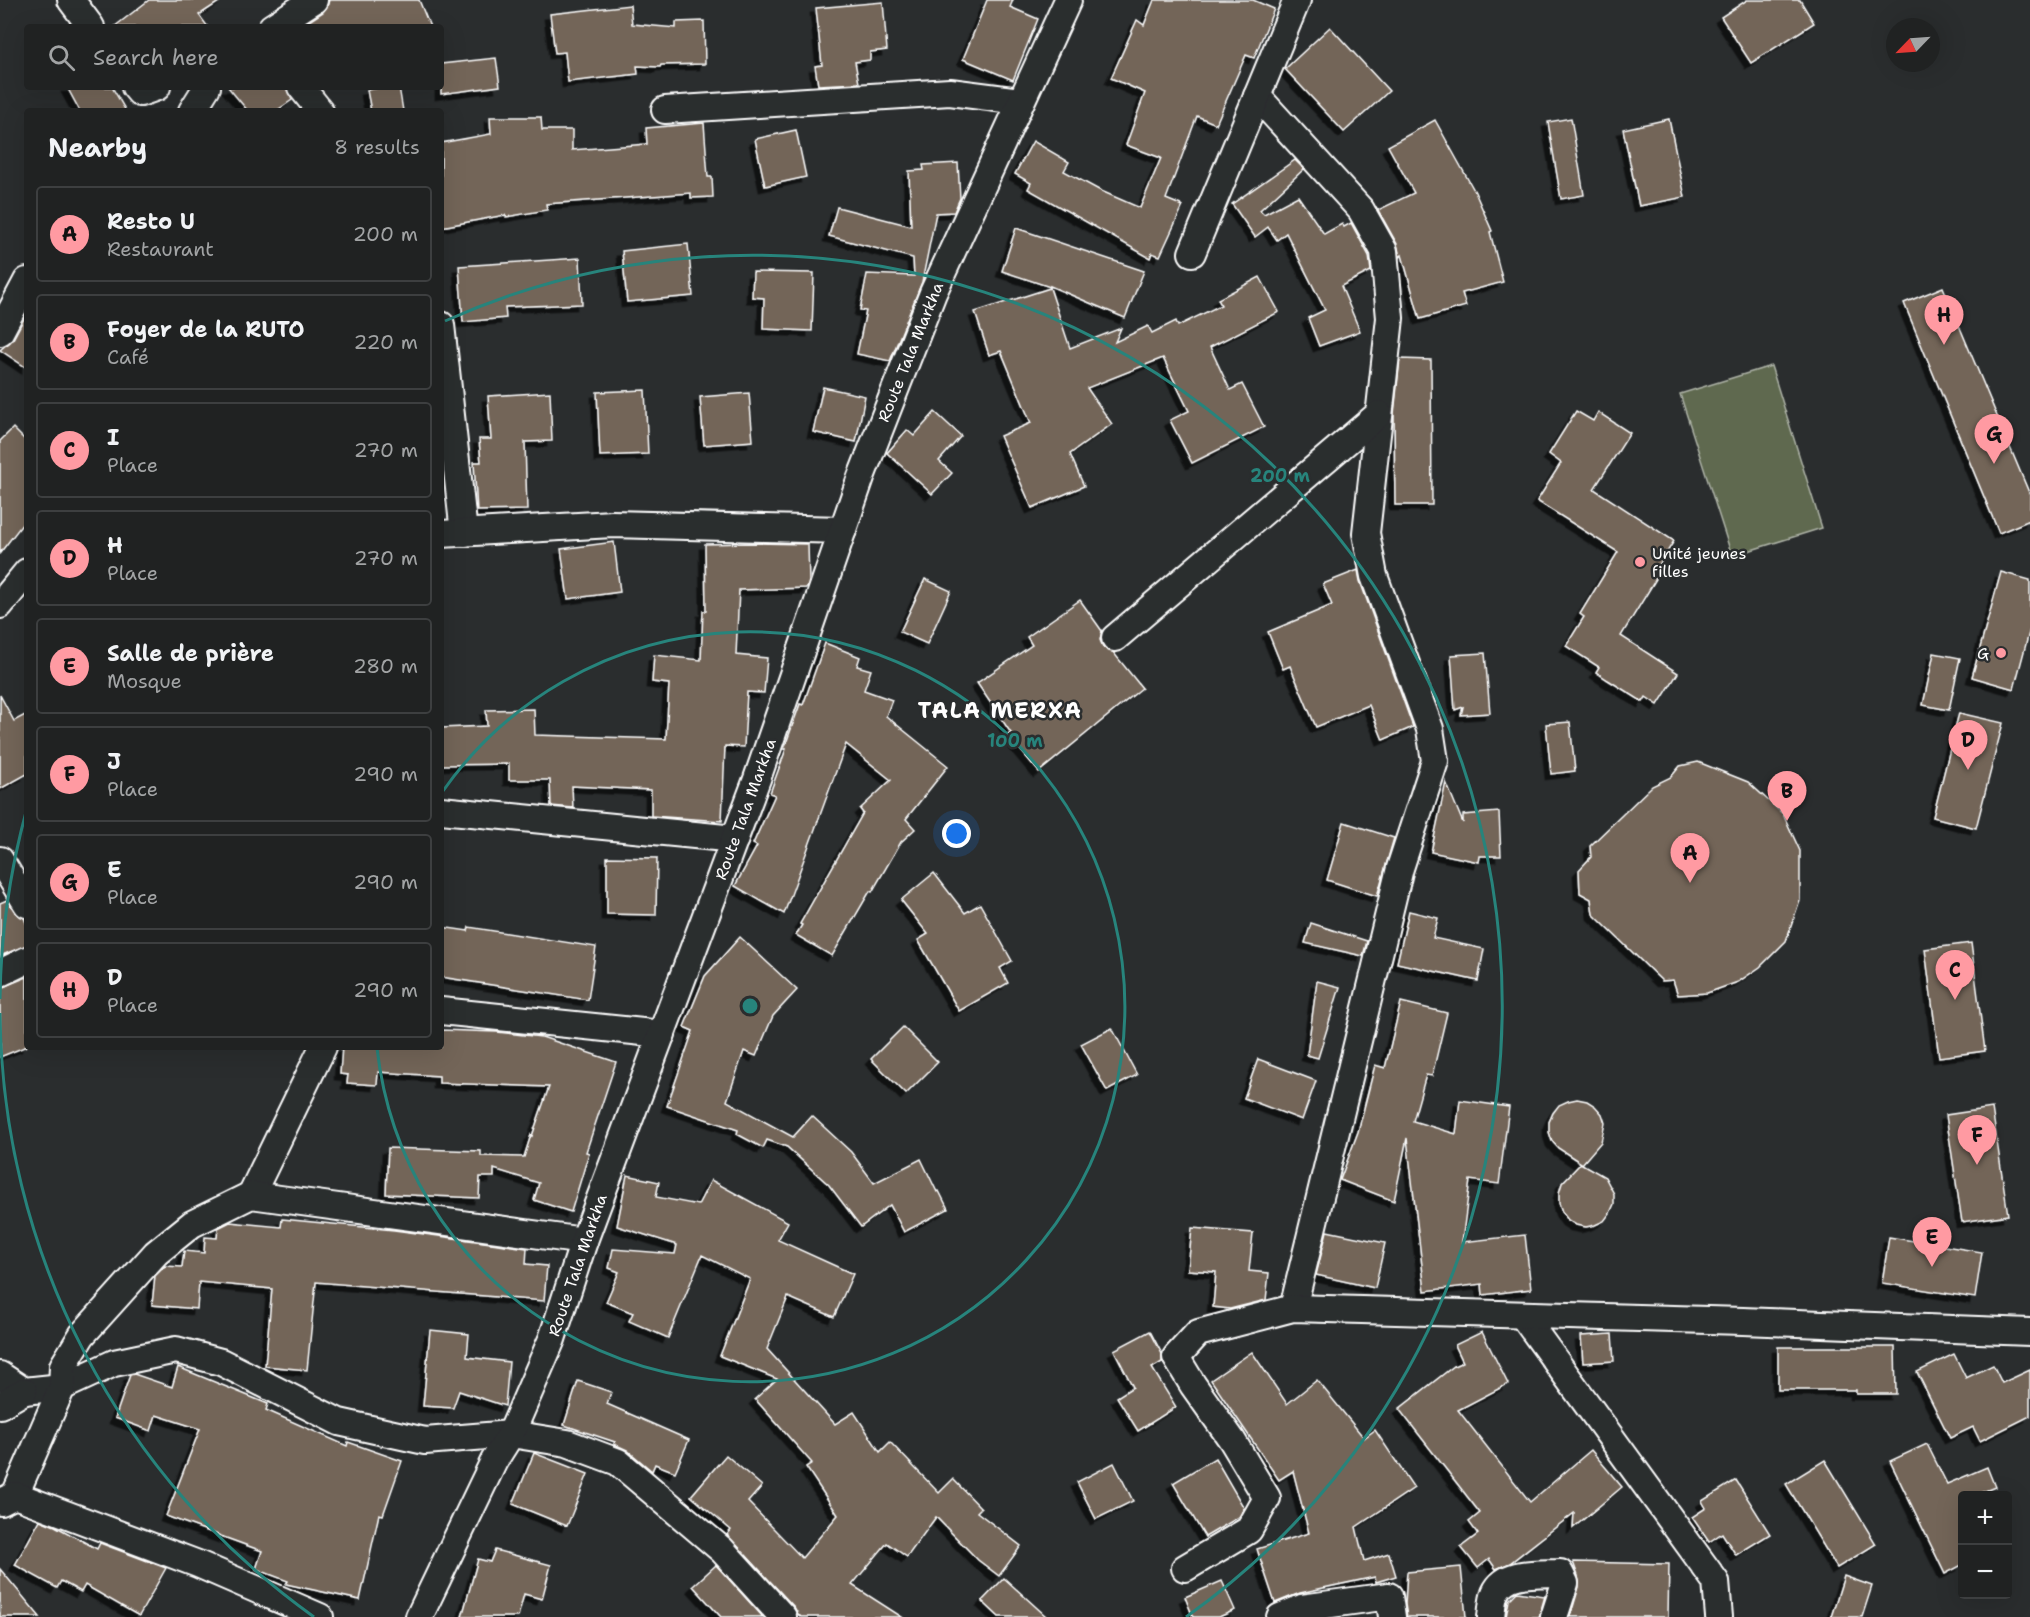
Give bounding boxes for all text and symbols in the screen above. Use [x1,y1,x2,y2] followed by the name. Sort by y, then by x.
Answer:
[1886,18,1940,72] north arrow
[24,24,444,90] search box
[45,41,78,74] icon: search
[93,43,219,72] text: Search here
[48,130,147,165] text: Nearby
[334,134,420,160] text: 8 results
[107,207,195,236] text: Resto U
[62,221,77,247] text: A
[353,221,418,247] text: 200 m
[107,236,214,262] text: Restaurant
[873,279,948,425] street label: Route Tala Markha
[1924,296,1964,345] pin: H
[107,315,305,344] text: Foyer de la RUTO
[63,329,76,355] text: B
[354,329,418,355] text: 220 m
[107,344,149,370] text: Café
[1974,414,2014,464] pin: G
[107,423,119,452] text: I
[63,437,76,463] text: C
[354,437,418,463] text: 270 m
[107,452,158,478] text: Place
[1250,464,1311,488] text: 200 m
[107,531,123,560] text: H
[1652,543,1746,582] place label: Unité jeunes filles
[62,545,77,571] text: D
[354,545,418,571] text: 270 m
[1633,555,1647,569] marker: Unité jeunes filles
[107,560,158,586] text: Place
[107,639,274,668] text: Salle de prière
[1977,643,1989,664] place label: G
[1994,646,2008,660] marker: G
[63,653,76,679] text: E
[353,653,418,679] text: 280 m
[107,668,182,694] text: Mosque
[918,696,1082,725] district label: TALA MERXA
[1948,720,1988,770] pin: D
[987,729,1043,753] text: 100 m
[710,736,781,883] street label: Route Tala Markha
[107,747,121,776] text: J
[64,761,75,787] text: F
[353,761,418,787] text: 290 m
[1768,772,1806,821] pin: B
[107,776,158,802] text: Place
[942,819,971,848] your location
[1670,834,1710,883] pin: A
[107,855,122,884] text: E
[61,869,78,895] text: G
[353,869,418,895] text: 290 m
[107,884,158,910] text: Place
[1936,950,1974,1000] pin: C
[107,963,123,992] text: D
[62,977,77,1003] text: H
[353,977,418,1003] text: 290 m
[107,992,158,1018] text: Place
[740,996,760,1016] centre of rings
[1958,1116,1996,1165] pin: F
[543,1191,612,1339] street label: Route Tala Markha
[1912,1218,1952,1267] pin: E
[1958,1491,2012,1599] map controls
[1958,1491,2012,1545] button: +
[1958,1545,2012,1599] button: −

